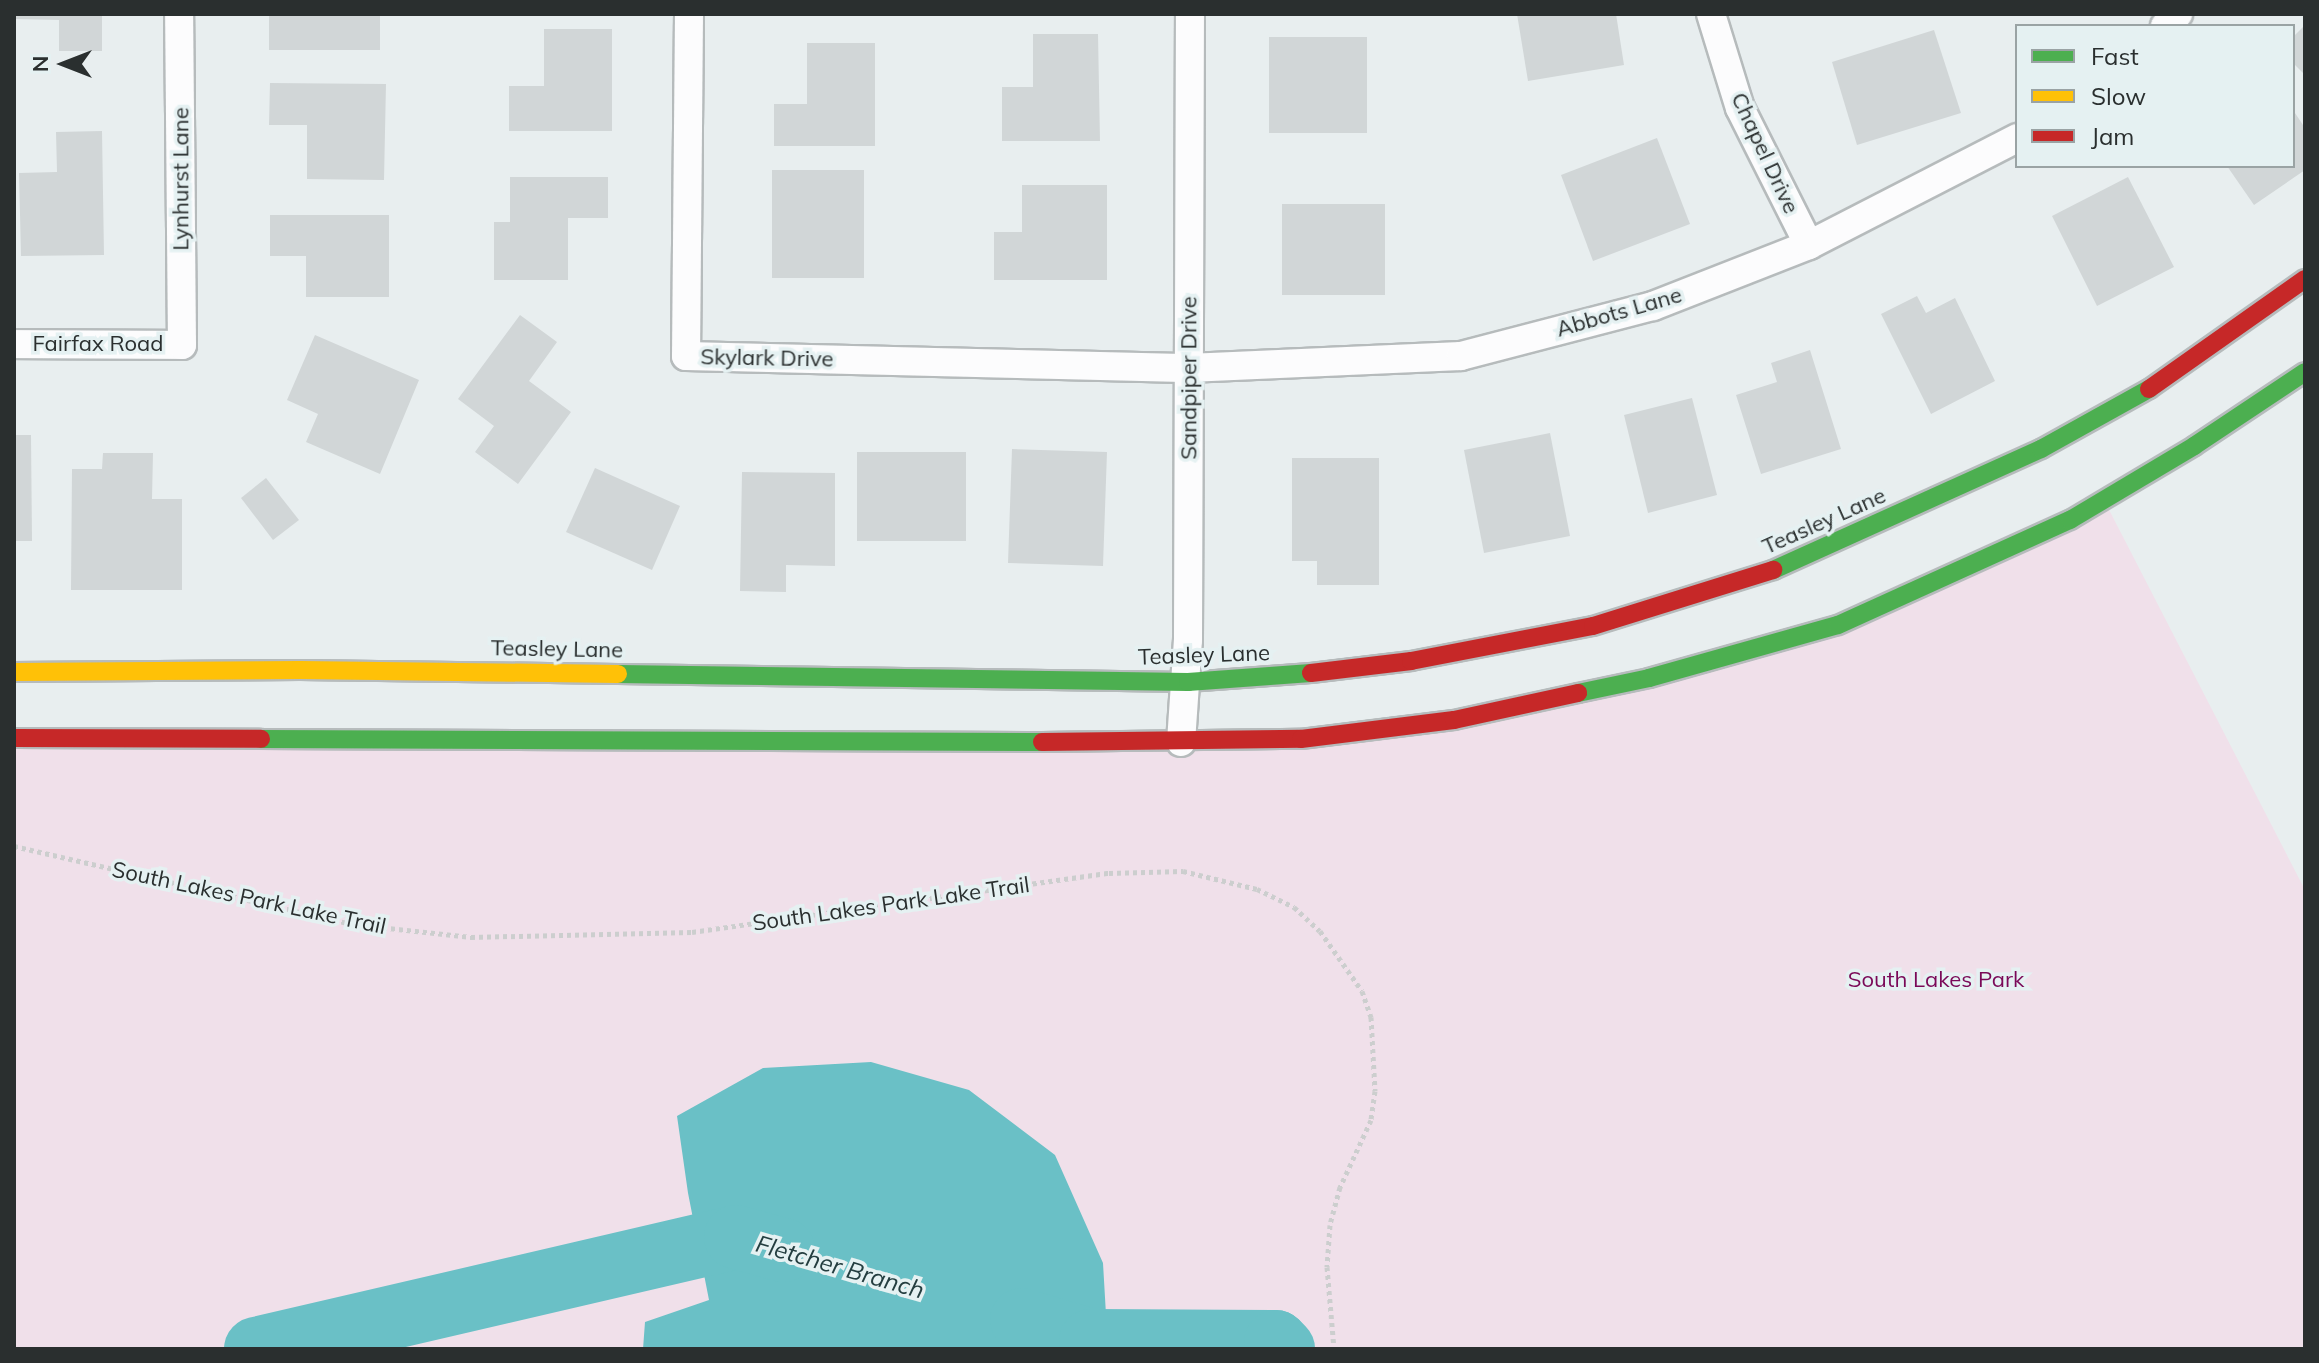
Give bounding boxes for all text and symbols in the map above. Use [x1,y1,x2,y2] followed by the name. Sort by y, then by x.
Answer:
[24,24,104,104] north arrow
[2015,24,2295,168] legend
[2091,41,2139,71] text: Fast
[26,56,54,72] text: N
[2091,81,2146,111] text: Slow
[1725,88,1805,218] street label: Chapel Drive
[168,107,194,251] street label: Lynhurst Lane
[2091,121,2134,151] text: Jam
[1553,281,1685,343] street label: Abbots Lane
[1176,296,1202,460] street label: Sandpiper Drive
[33,331,163,357] street label: Fairfax Road
[700,344,834,372] street label: Skylark Drive
[1758,482,1890,560] street label: Teasley Lane
[491,635,623,663] street label: Teasley Lane
[1137,640,1271,670] street label: Teasley Lane
[110,856,388,940] street label: South Lakes Park Lake Trail
[751,871,1031,937] street label: South Lakes Park Lake Trail
[1848,967,2024,993] park label: South Lakes Park
[752,1229,928,1305] water label: Fletcher Branch

